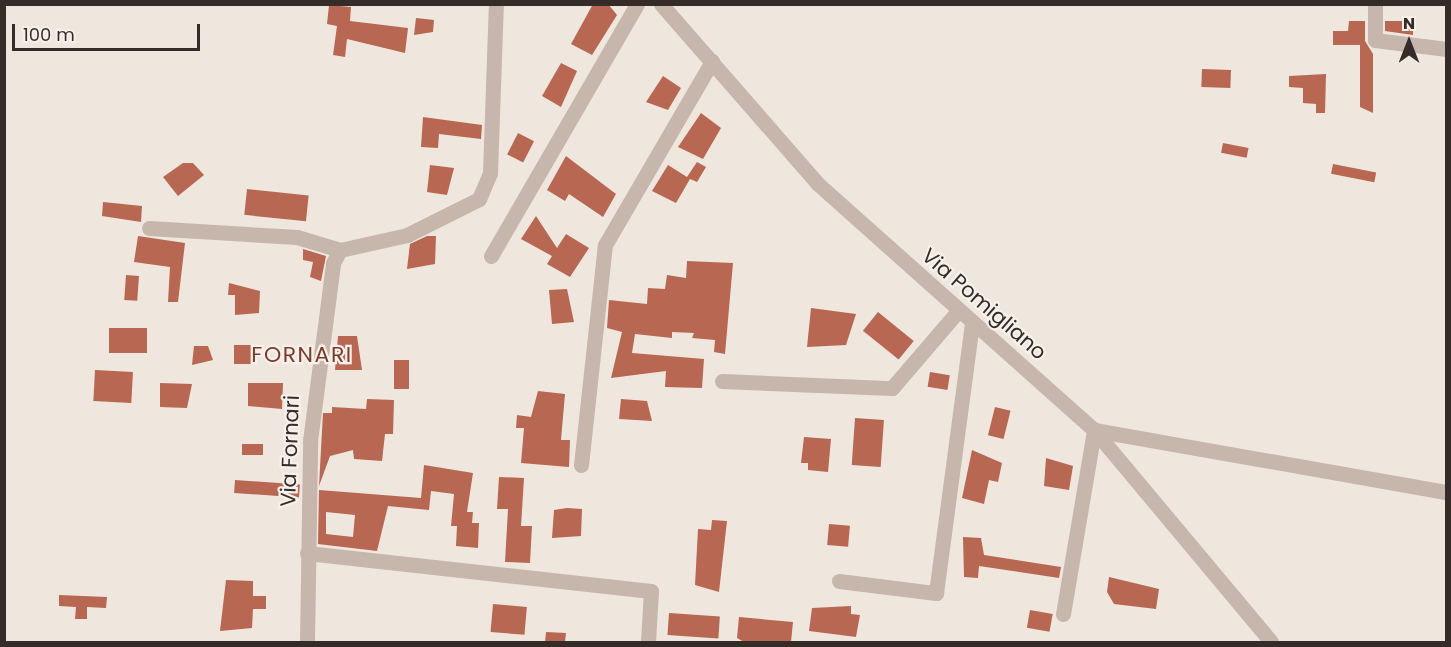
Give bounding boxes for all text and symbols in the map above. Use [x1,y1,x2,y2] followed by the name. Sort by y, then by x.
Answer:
[15,12,202,50] scale bar
[1379,12,1439,72] north arrow
[1403,12,1415,35] text: N
[23,22,75,47] text: 100 m
[916,243,1052,365] street label: Via Pomigliano
[251,342,353,368] district label: FORNARI
[275,395,305,507] street label: Via Fornari

